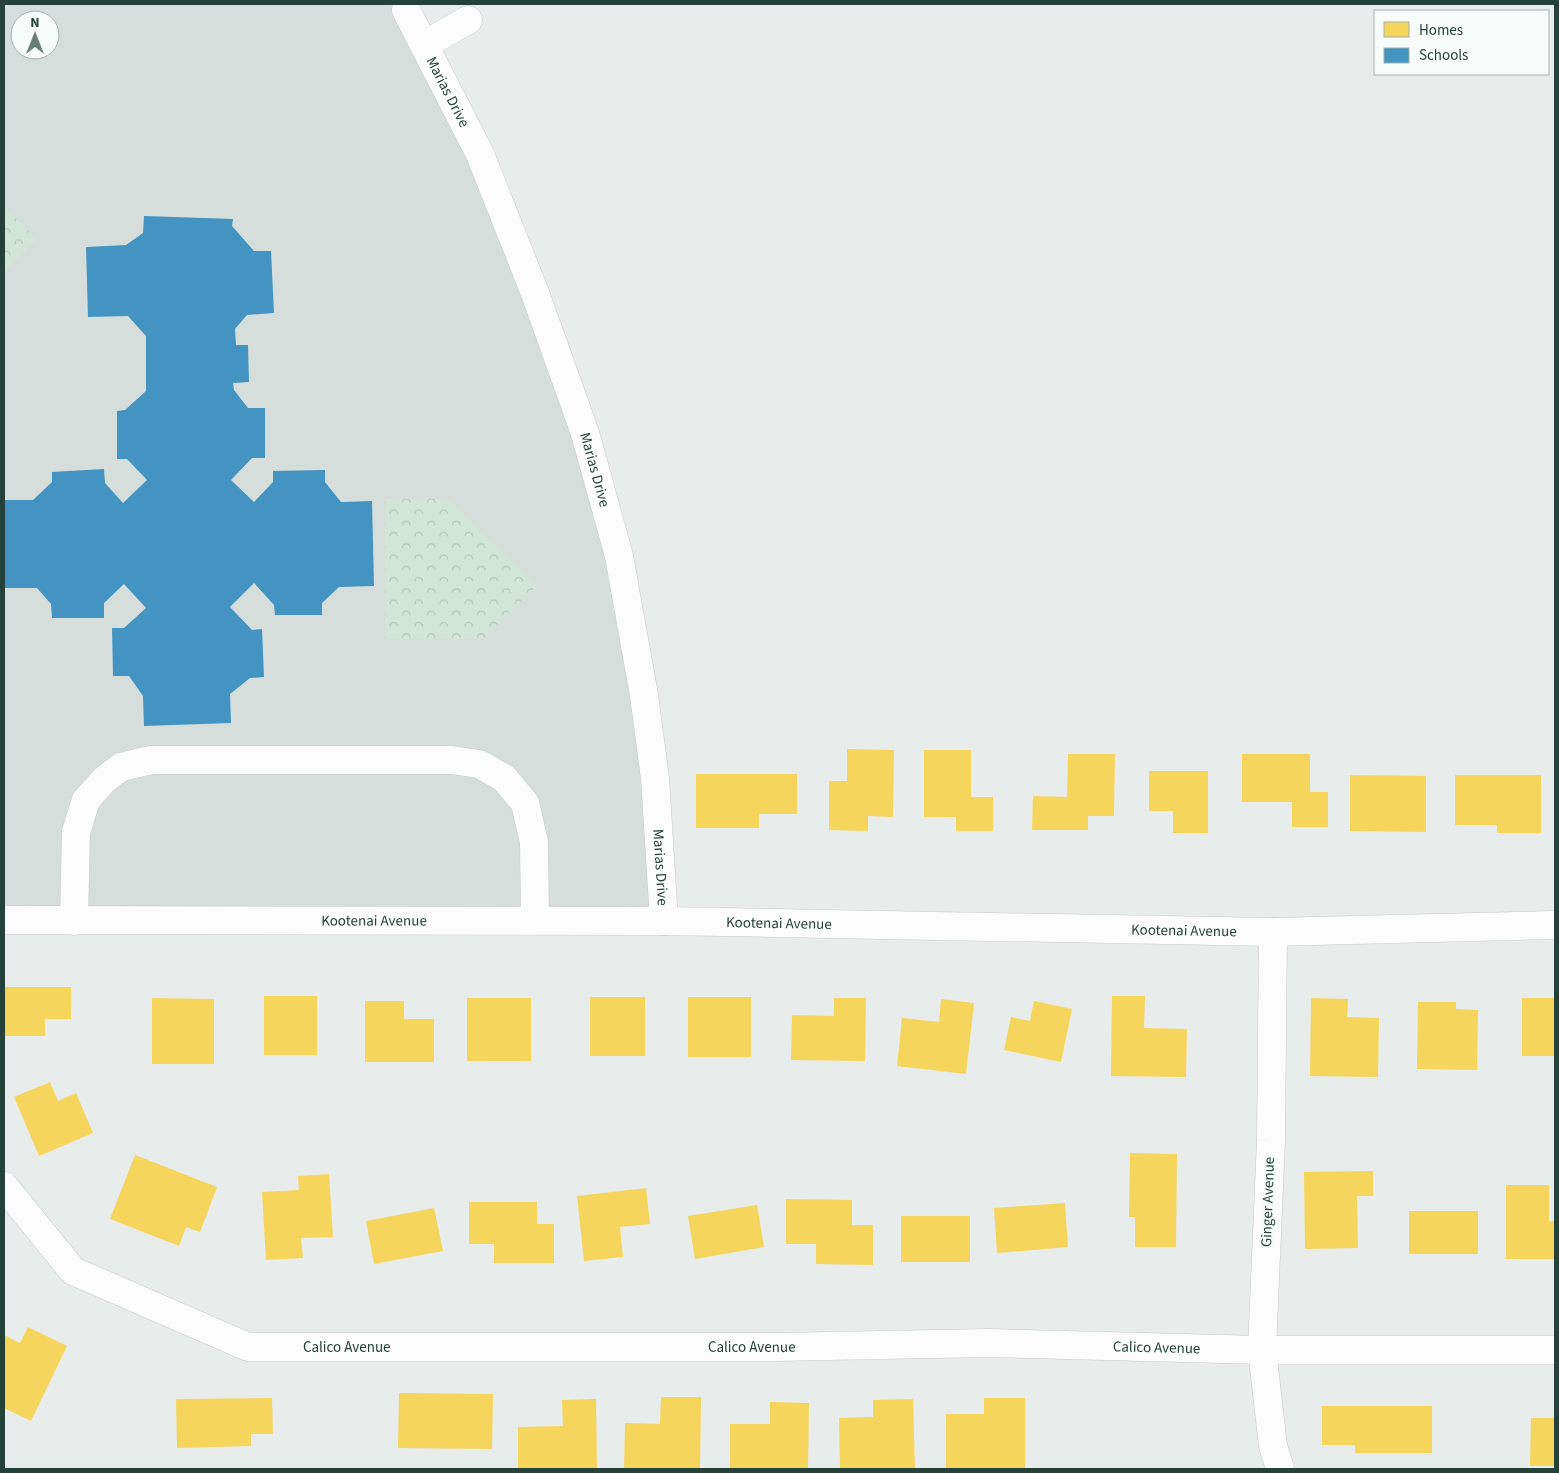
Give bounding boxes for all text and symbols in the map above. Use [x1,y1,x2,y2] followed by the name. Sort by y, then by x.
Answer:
[10,10,60,60] north arrow
[1374,10,1549,75] legend
[30,13,40,33] text: N
[1419,20,1463,41] text: Homes
[1419,45,1468,66] text: Schools
[421,53,475,131] street label: Marias Drive
[575,430,615,509] street label: Marias Drive
[648,828,674,906] street label: Marias Drive
[321,910,427,931] street label: Kootenai Avenue
[726,912,832,935] street label: Kootenai Avenue
[1131,919,1237,942] street label: Kootenai Avenue
[1256,1156,1280,1248] street label: Ginger Avenue
[708,1336,796,1358] street label: Calico Avenue
[1113,1336,1201,1359] street label: Calico Avenue
[303,1337,391,1358] street label: Calico Avenue

